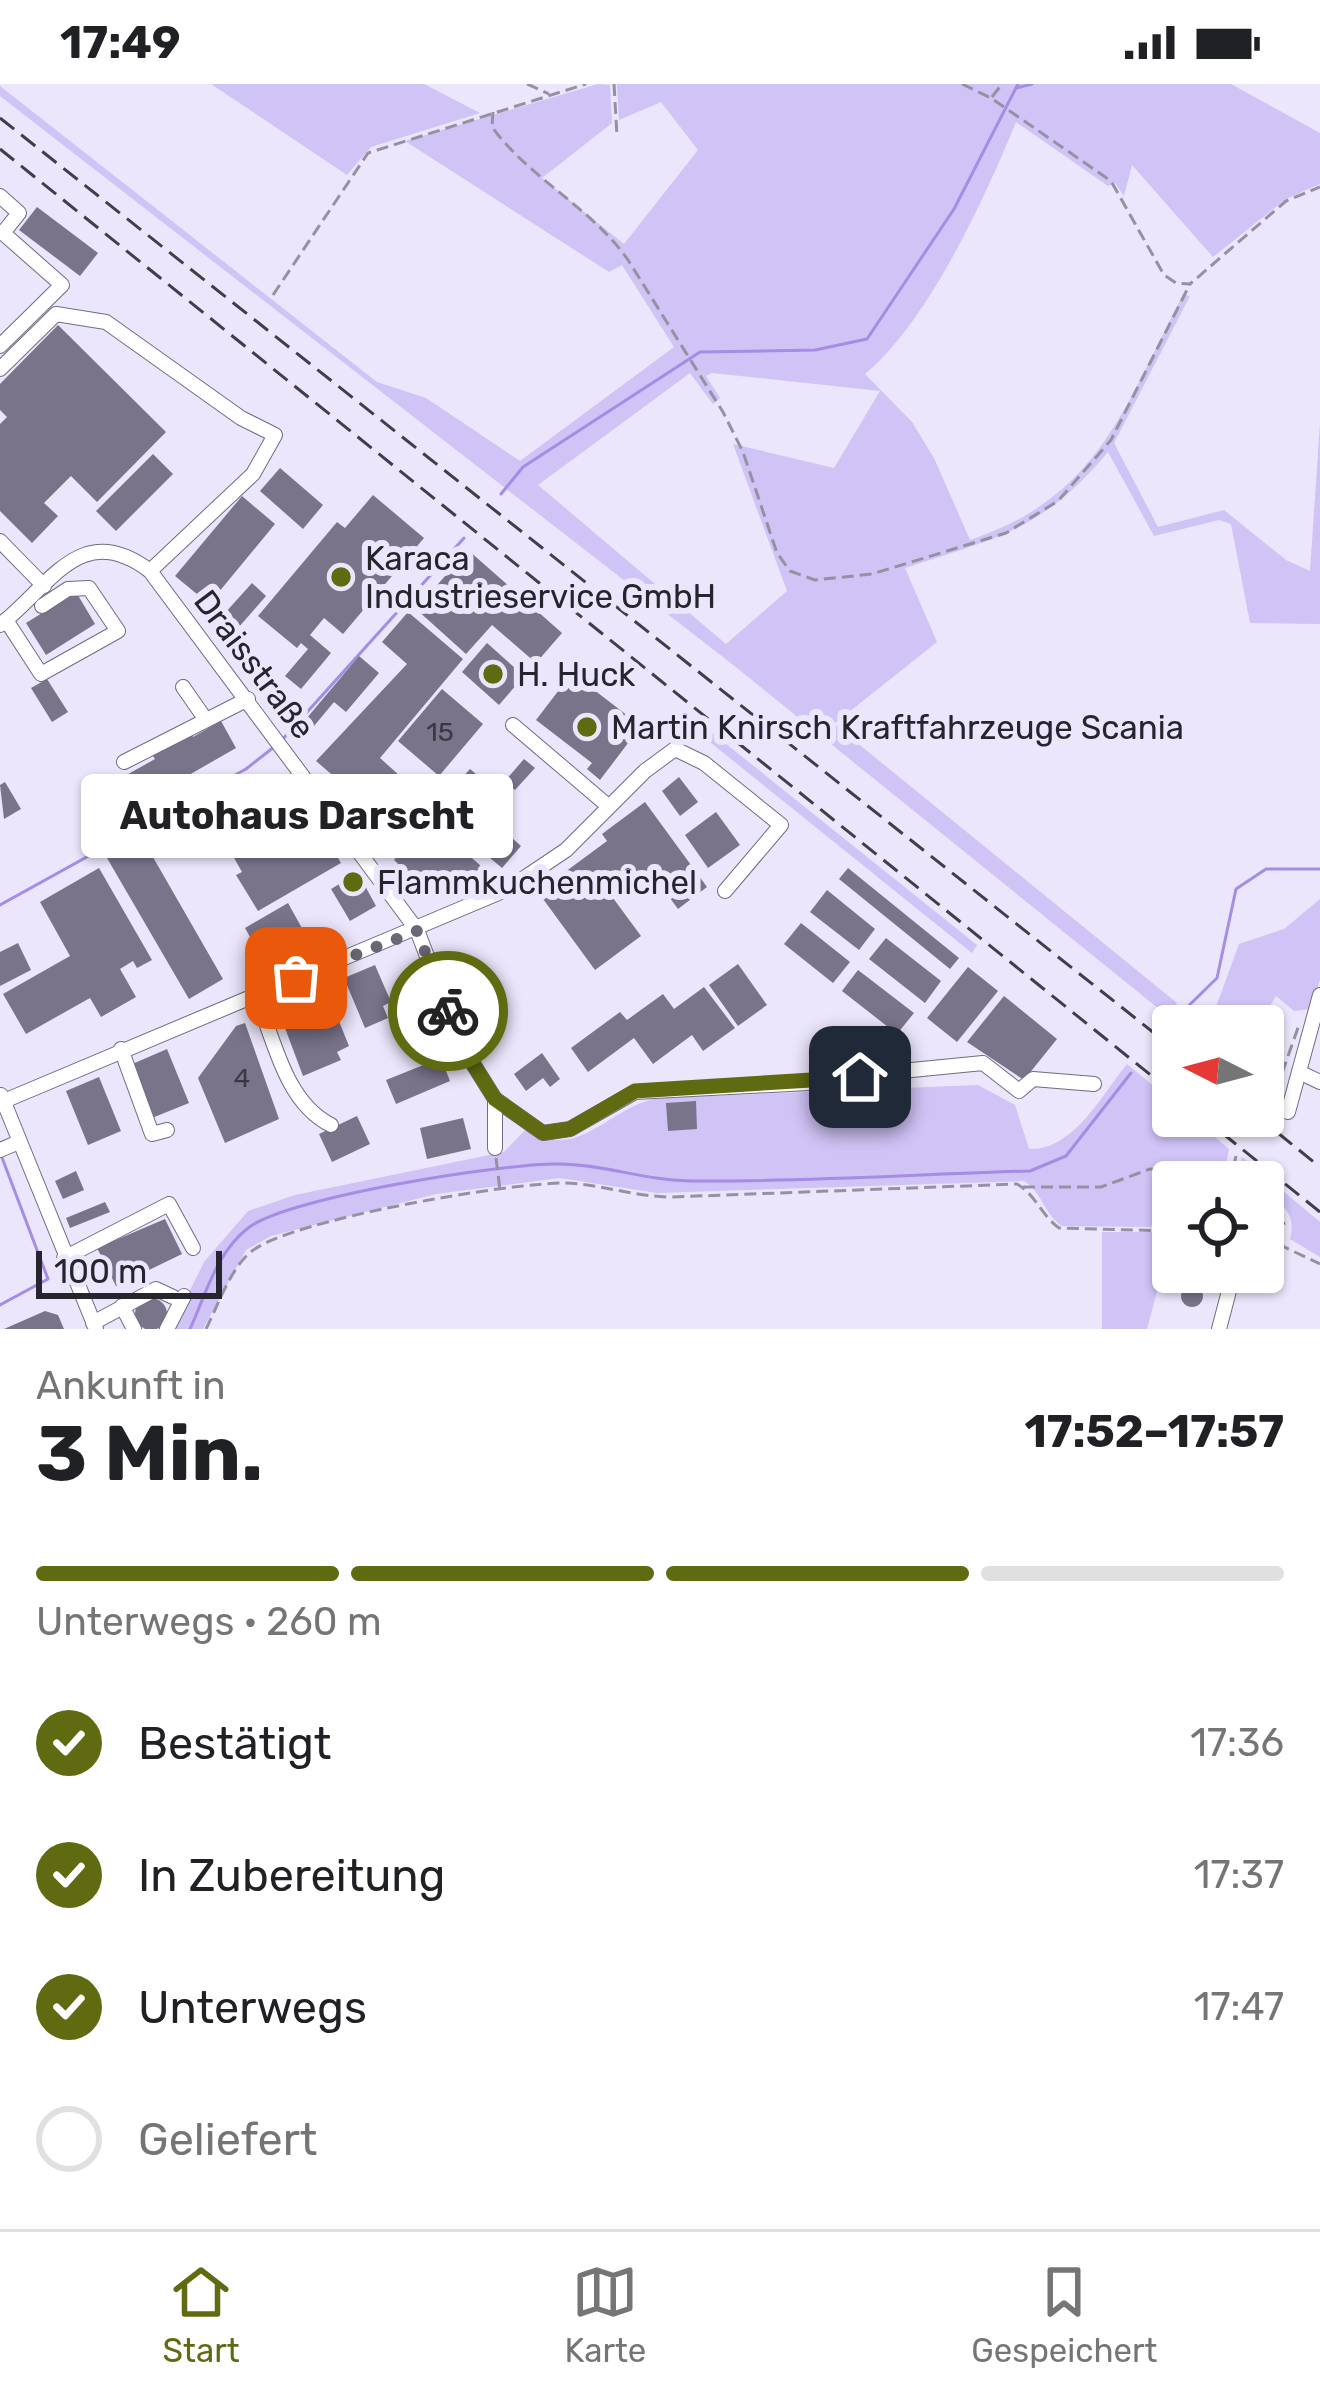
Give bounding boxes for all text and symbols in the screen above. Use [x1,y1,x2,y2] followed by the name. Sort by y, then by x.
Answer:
[60,16,181,69] text: 17:49
[365,539,716,616] place label: Karaca Industrieservice GmbH
[328,564,354,590] marker: Karaca Industrieservice GmbH
[186,582,323,746] street label: Draisstraße
[517,655,635,694] place label: H. Huck
[480,661,506,687] marker: H. Huck
[611,708,1184,747] place label: Martin Knirsch Kraftfahrzeuge Scania
[574,714,600,740] marker: Martin Knirsch Kraftfahrzeuge Scania
[426,716,454,748] house number: 15
[80,774,512,858] callout: Autohaus Darscht
[120,793,474,839] text: Autohaus Darscht
[377,863,697,902] place label: Flammkuchenmichel
[340,869,366,895] marker: Flammkuchenmichel
[245,927,347,1029] pin
[263,945,329,1011] icon: bag
[388,951,508,1071] courier
[415,978,481,1044] icon: bike
[1152,1005,1284,1137] north arrow
[1152,1005,1284,1293] map controls
[809,1026,911,1128] pin
[827,1044,893,1110] icon: home
[234,1062,250,1094] house number: 4
[1152,1161,1284,1293] button: locate
[36,1245,222,1298] scale bar
[54,1252,147,1291] text: 100 m
[36,1363,226,1409] text: Ankunft in
[1024,1405,1284,1458] text: 17:52–17:57
[36,1407,263,1500] text: 3 Min.
[36,1599,382,1645] text: Unterwegs · 260 m
[36,1710,102,1776] icon: check
[138,1717,331,1770] text: Bestätigt
[1190,1720,1284,1766] text: 17:36
[36,1842,102,1908] icon: check
[138,1849,446,1902] text: In Zubereitung
[1194,1852,1284,1898] text: 17:37
[36,1974,102,2040] icon: check
[138,1981,367,2034] text: Unterwegs
[1194,1984,1284,2030] text: 17:47
[138,2113,317,2166] text: Geliefert
[163,2259,240,2370] tab: Start
[565,2259,646,2370] tab: Karte
[971,2259,1158,2370] tab: Gespeichert

